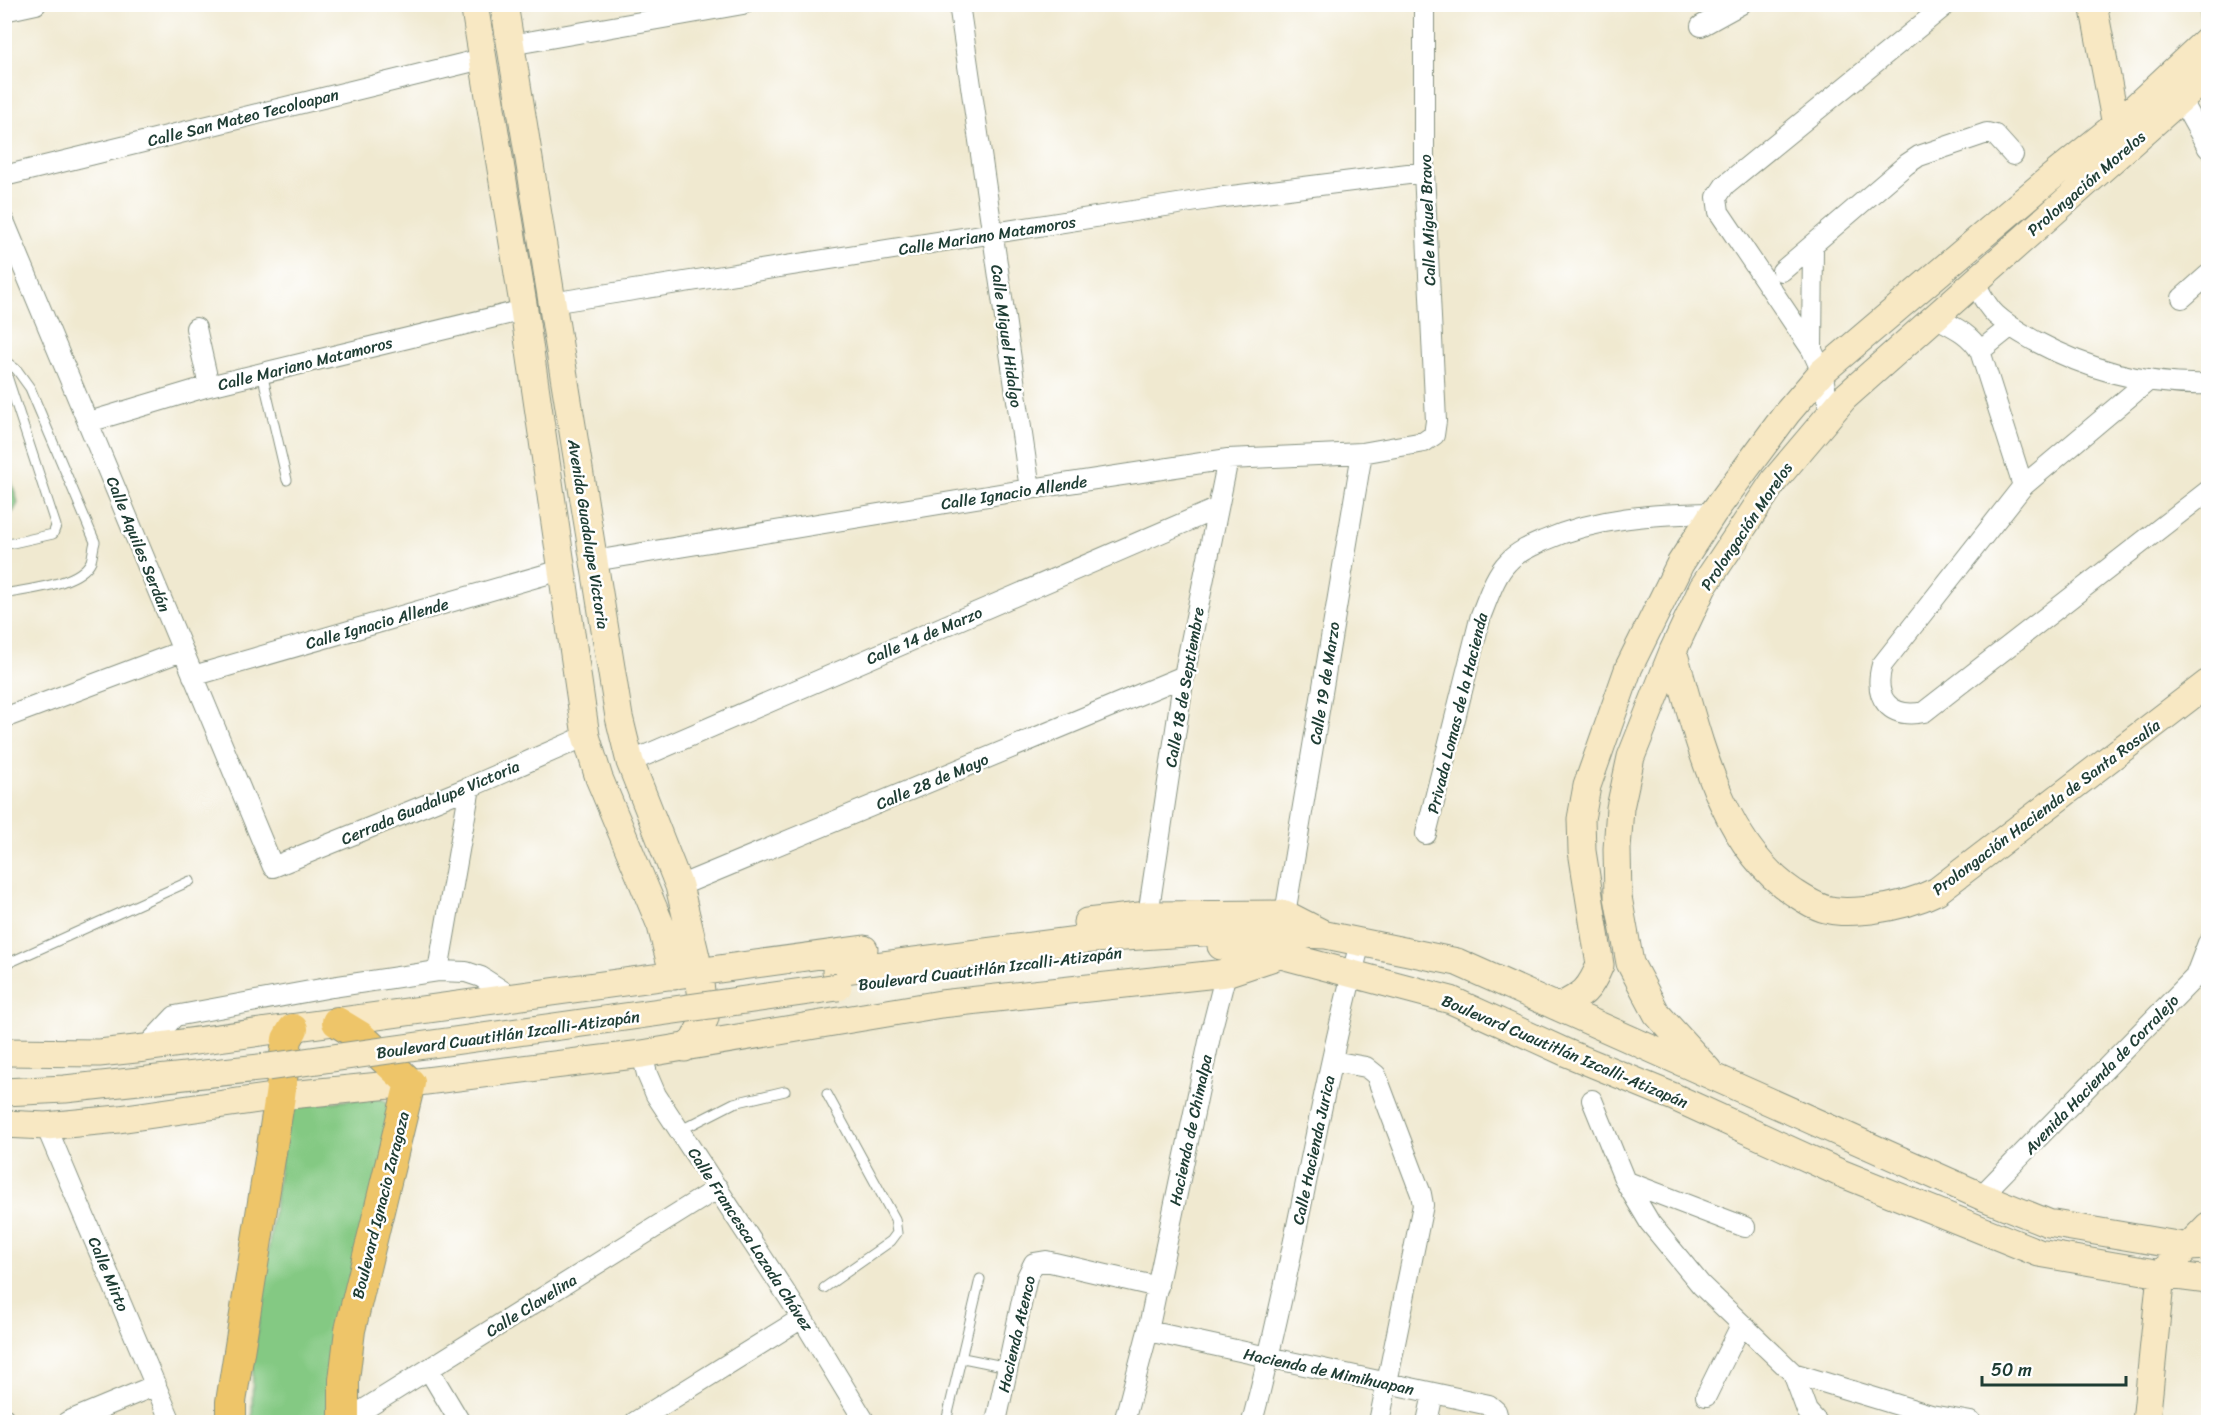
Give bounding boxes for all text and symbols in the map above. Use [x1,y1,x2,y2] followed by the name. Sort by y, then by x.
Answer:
[144,80,342,155] street label: Calle San Mateo Tecoloapan
[2020,123,2153,244] street label: Prolongación Morelos
[1411,154,1444,286] street label: Calle Miguel Bravo
[896,207,1079,264] street label: Calle Mariano Matamoros
[982,263,1031,409] street label: Calle Miguel Hidalgo
[215,328,396,399] street label: Calle Mariano Matamoros
[559,436,618,631] street label: Avenida Guadalupe Victoria
[1692,456,1801,597] street label: Prolongación Morelos
[939,467,1089,518] street label: Calle Ignacio Allende
[98,472,179,617] street label: Calle Aquiles Serdán
[302,589,452,658] street label: Calle Ignacio Allende
[861,598,987,673] street label: Calle 14 de Marzo
[1156,605,1213,769] street label: Calle 18 de Septiembre
[1418,609,1497,817] street label: Privada Lomas de la Hacienda
[1300,620,1349,747] street label: Calle 19 de Marzo
[1926,711,2168,903] street label: Prolongación Hacienda de Santa Rosalía
[871,745,993,818] street label: Calle 28 de Mayo
[336,752,524,853] street label: Cerrada Guadalupe Victoria
[856,938,1124,999] street label: Boulevard Cuautitlán Izcalli-Atizapán
[1437,986,1693,1117] street label: Boulevard Cuautitlán Izcalli-Atizapán
[2016,987,2186,1162] street label: Avenida Hacienda de Corralejo
[375,1002,642,1067] street label: Boulevard Cuautitlán Izcalli-Atizapán
[1160,1051,1221,1208] street label: Hacienda de Chimalpa
[1284,1073,1343,1227] street label: Calle Hacienda Jurica
[343,1108,418,1302] street label: Boulevard Ignacio Zaragoza
[680,1141,822,1338] street label: Calle Francesca Lozada Chávez
[80,1232,137,1316] street label: Calle Mirto
[480,1266,583,1345] street label: Calle Clavelina
[989,1273,1044,1395] street label: Hacienda Atenco
[1241,1339,1417,1404] street label: Hacienda de Mimihuapan
[1982,1349,2126,1387] scale bar
[1991,1354,2032,1386] text: 50 m

